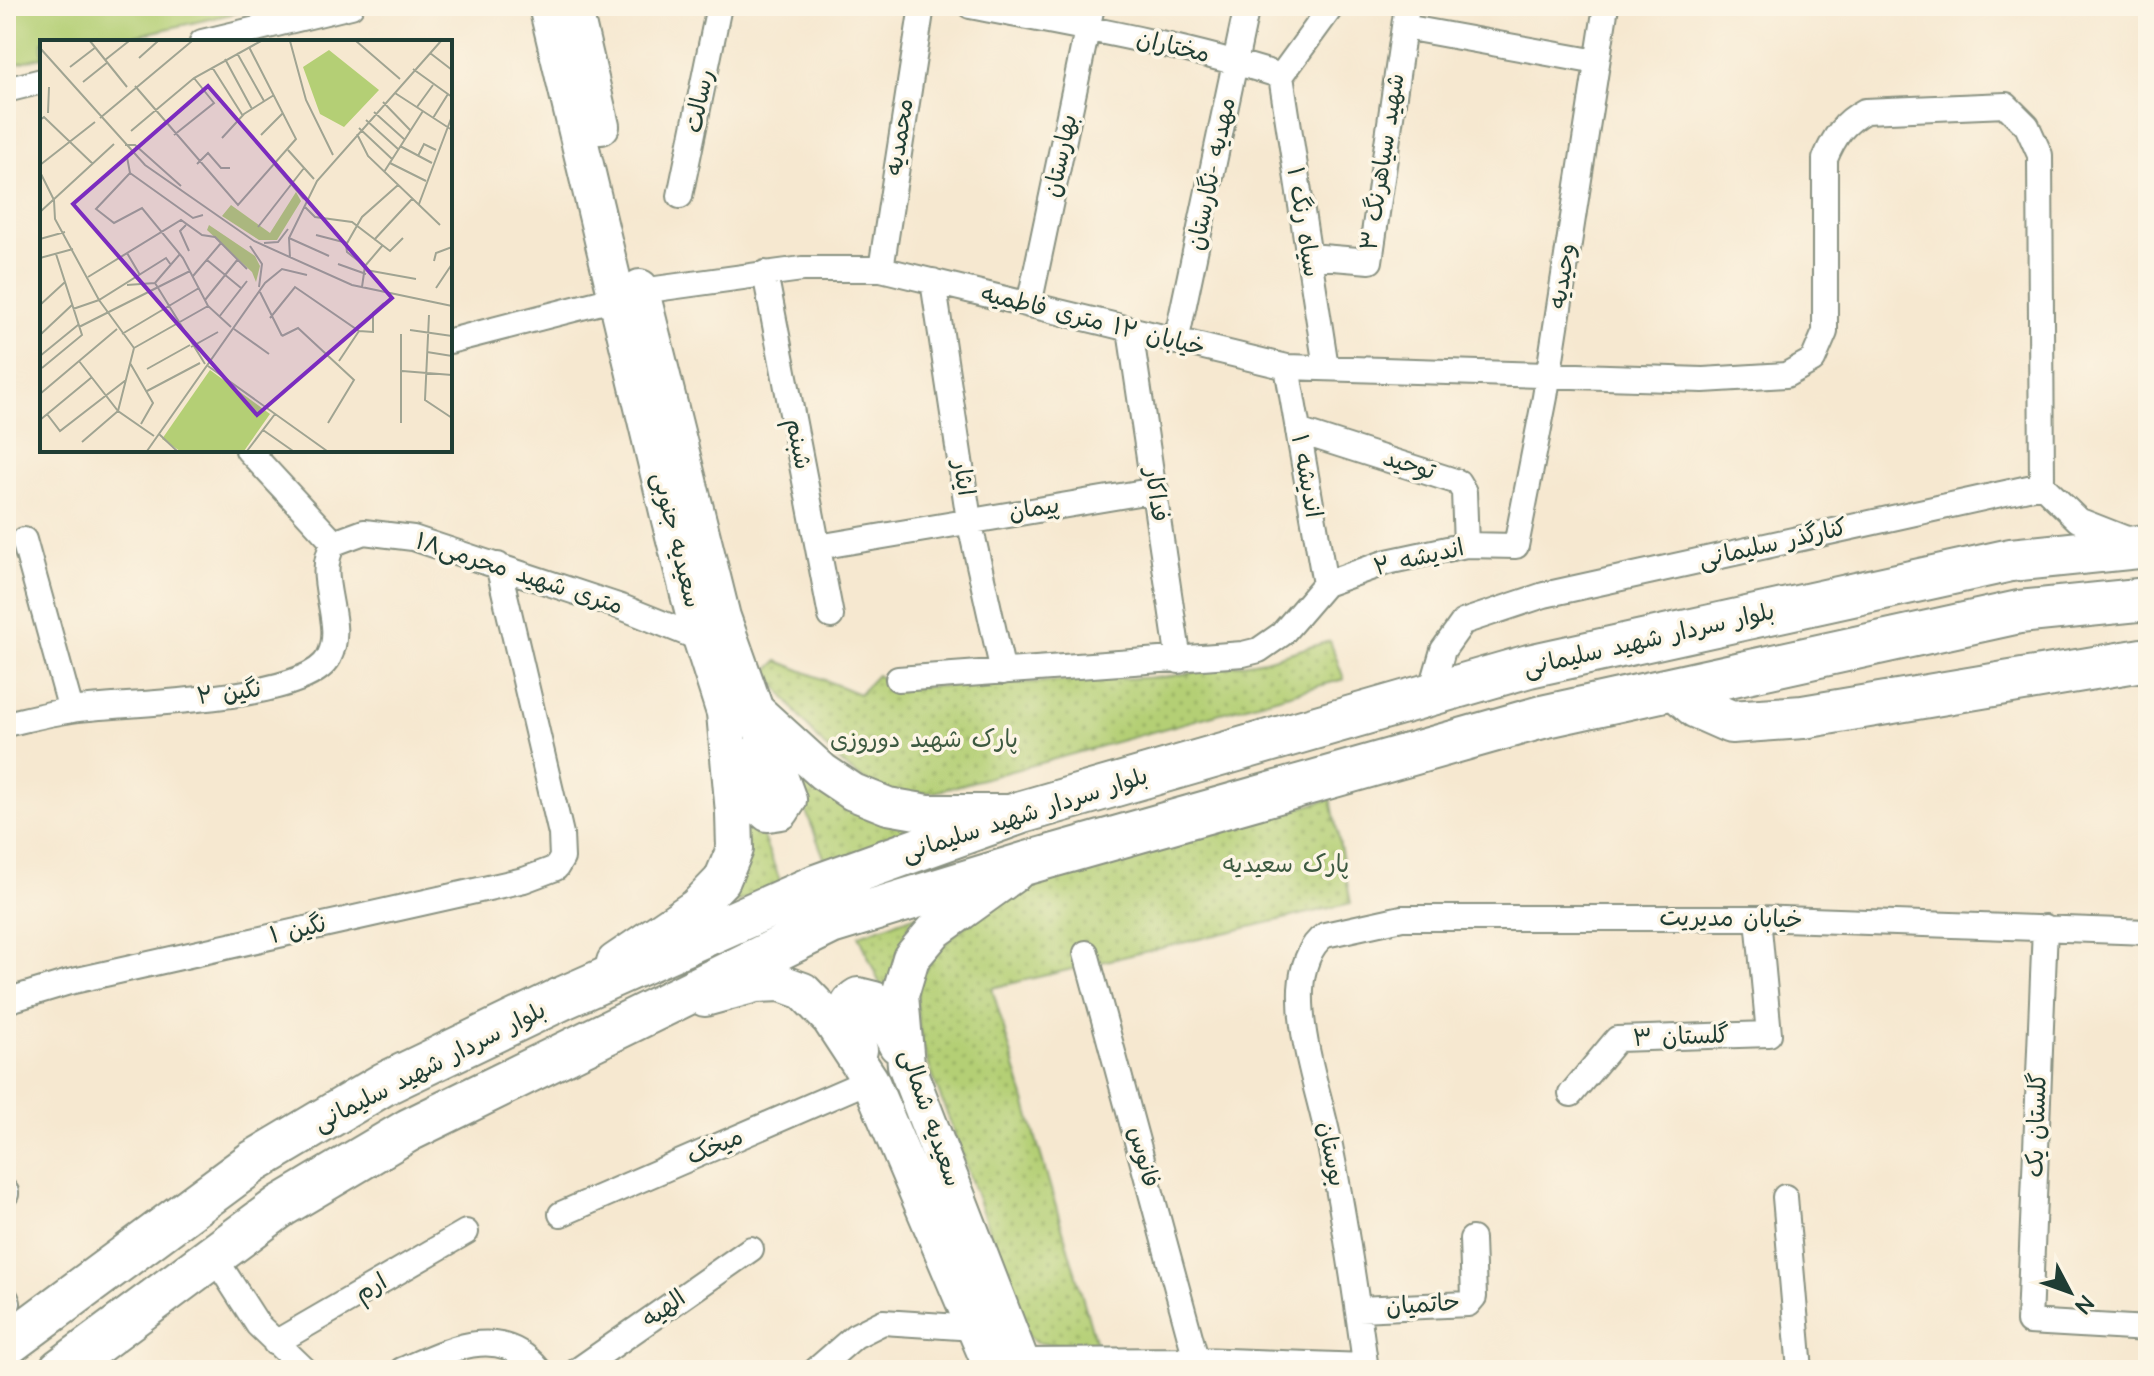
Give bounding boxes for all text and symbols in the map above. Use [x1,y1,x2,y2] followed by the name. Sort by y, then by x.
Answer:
[1133,22,1213,72] street label: مختاران
[40,40,452,452] inset map
[677,66,723,136] street label: رسالت
[1352,71,1414,253] street label: شهید سیاهرنگ ۳
[1179,94,1245,254] street label: مهدیه -نگارستان
[877,96,923,178] street label: محمدیه
[1036,111,1086,201] street label: بهارستان
[1278,165,1328,279] street label: سیاه رنگ ۱
[1541,241,1585,311] street label: وحیدیه
[978,277,1208,365] street label: خیابان ۱۲ متری فاطمیه
[776,416,820,472] street label: شبنم
[1282,432,1330,520] street label: اندیشه ۱
[1379,441,1440,489] street label: توحید
[943,456,983,498] street label: ایثار
[1135,464,1177,524] street label: فداکار
[643,469,709,611] street label: سعیدیه جنوبی
[1006,488,1062,530] street label: پیمان
[1695,510,1851,578] street label: کنارگذر سلیمانی
[411,524,627,624] street label: ۱۸متری شهید محرمی
[1370,531,1468,585] street label: اندیشه ۲
[1520,595,1778,685] street label: بلوار سردار شهید سلیمانی
[195,672,263,714] street label: نگین ۲
[830,723,1018,757] park label: پارک شهید دوروزی
[898,759,1152,871] street label: بلوار سردار شهید سلیمانی
[1223,848,1349,882] park label: پارک سعیدیه
[1659,901,1803,937] street label: خیابان مدیریت
[266,907,330,953] street label: نگین ۱
[308,994,552,1140] street label: بلوار سردار شهید سلیمانی
[1632,1018,1730,1056] street label: گلستان ۳
[891,1045,969,1191] street label: سعیدیه شمالی
[2018,1072,2056,1178] street label: گلستان یک
[1308,1119,1354,1189] street label: بوستان
[682,1120,748,1174] street label: میخک
[1119,1123,1167,1191] street label: فانوس
[2030,1252,2110,1332] north arrow
[348,1265,394,1311] street label: ارم
[635,1282,693,1336] street label: الهیه
[1385,1285,1461,1325] street label: حاتمیان
[2068,1289,2100,1320] text: N

